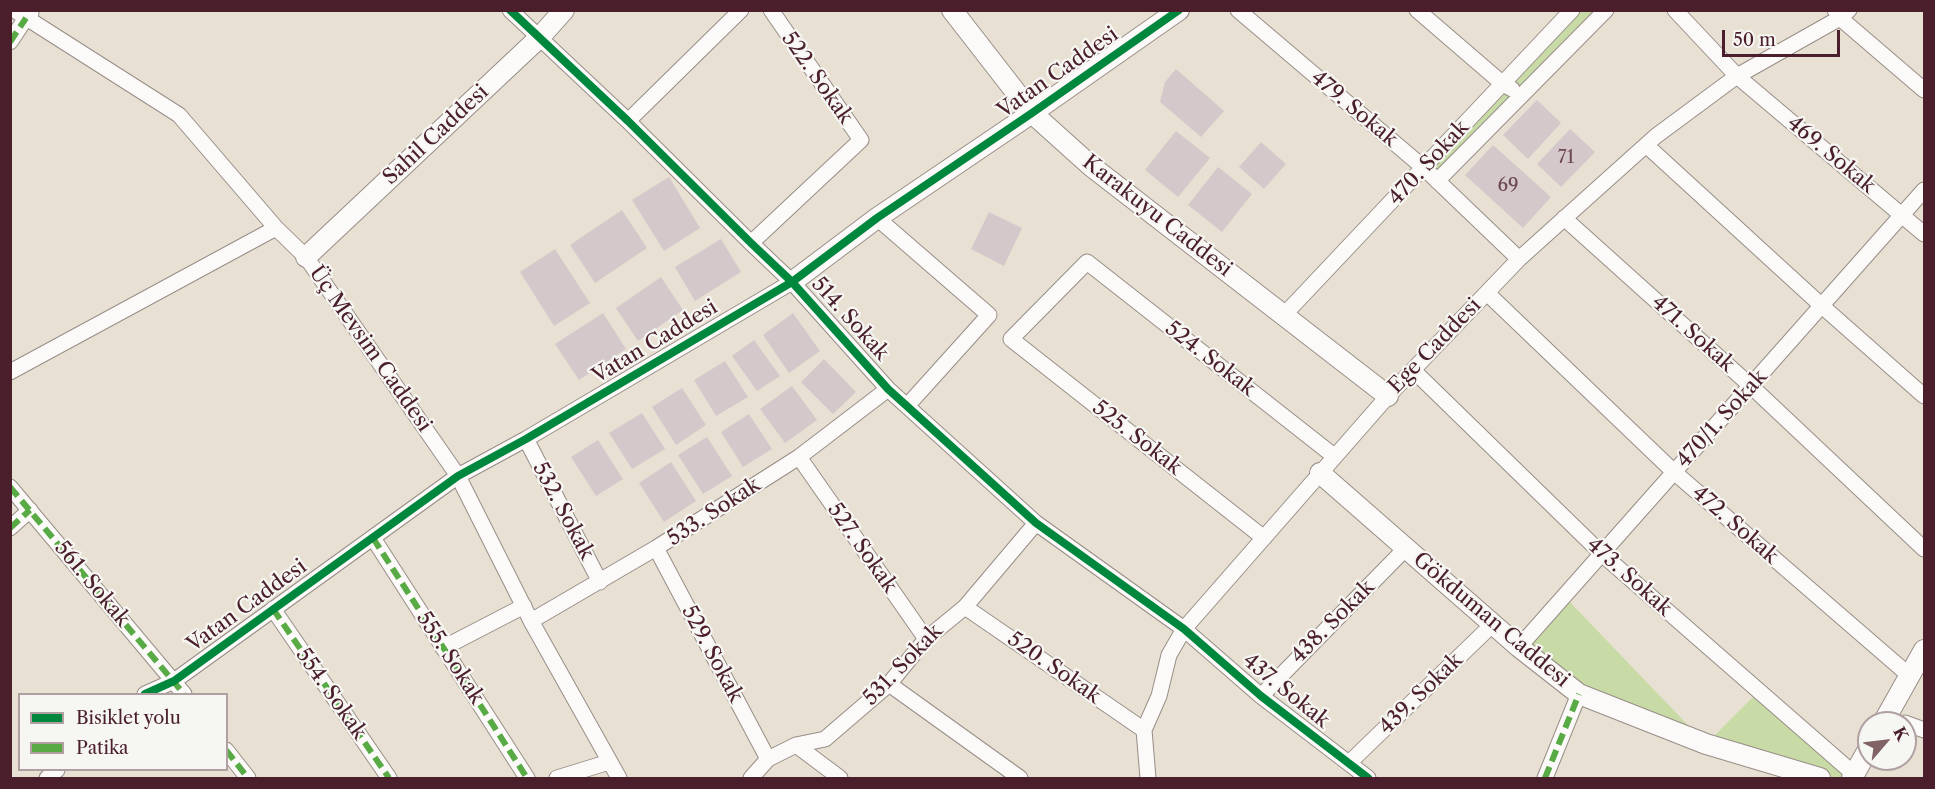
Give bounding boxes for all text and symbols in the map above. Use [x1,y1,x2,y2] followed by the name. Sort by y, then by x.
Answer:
[1725,18,1844,56] scale bar
[993,22,1123,124] street label: Vatan Caddesi
[776,27,858,129] street label: 522. Sokak
[1733,29,1776,51] text: 50 m
[1306,66,1402,152] street label: 479. Sokak
[378,80,494,190] street label: Sahil Caddesi
[1782,111,1880,199] street label: 469. Sokak
[1383,115,1475,211] street label: 470. Sokak
[1558,147,1574,169] house number: 71
[1077,150,1237,282] street label: Karakuyu Caddesi
[1497,175,1519,197] house number: 69
[303,261,437,437] street label: Üç Mevsim Caddesi
[806,272,894,366] street label: 514. Sokak
[1646,290,1740,378] street label: 471. Sokak
[1383,293,1487,399] street label: Ege Caddesi
[588,295,722,389] street label: Vatan Caddesi
[1160,316,1260,402] street label: 524. Sokak
[1671,365,1773,473] street label: 470/1. Sokak
[1087,395,1187,481] street label: 525. Sokak
[527,458,599,564] street label: 532. Sokak
[663,473,765,551] street label: 533. Sokak
[1687,481,1783,569] street label: 472. Sokak
[822,498,902,598] street label: 527. Sokak
[1581,532,1677,622] street label: 473. Sokak
[49,536,135,632] street label: 561. Sokak
[1408,547,1574,693] street label: Gökduman Caddesi
[182,554,312,658] street label: Vatan Caddesi
[1286,575,1380,669] street label: 438. Sokak
[676,601,748,707] street label: 529. Sokak
[411,607,489,709] street label: 555. Sokak
[858,619,948,711] street label: 531. Sokak
[1003,627,1105,709] street label: 520. Sokak
[290,643,372,745] street label: 554. Sokak
[1238,648,1334,734] street label: 437. Sokak
[1374,648,1468,740] street label: 439. Sokak
[18,693,228,771] legend
[76,707,181,729] text: Bisiklet yolu
[1857,711,1917,771] north arrow
[1889,723,1913,744] text: K
[76,737,129,759] text: Patika

